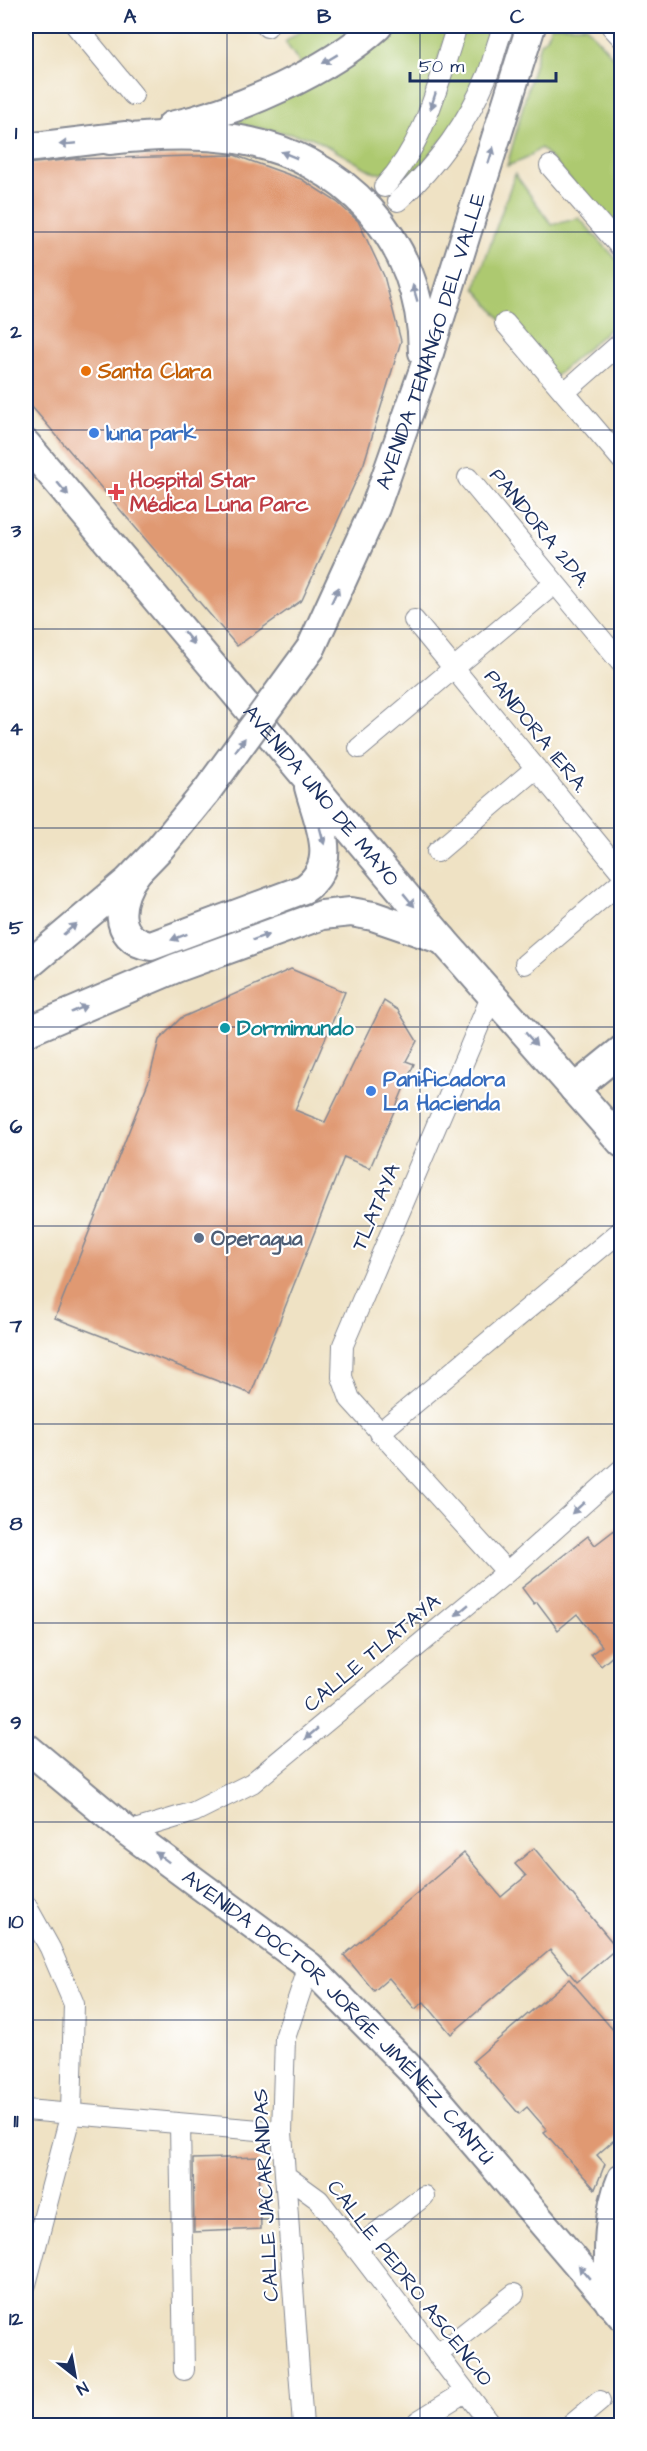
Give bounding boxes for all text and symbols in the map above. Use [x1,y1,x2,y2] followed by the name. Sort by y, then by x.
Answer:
[124,3,137,31] text: A
[317,3,332,31] text: B
[510,3,525,31] text: C
[410,45,556,83] scale bar
[322,53,338,64] one-way arrow
[419,54,464,79] text: 50 m
[427,92,437,110] one-way arrow
[15,119,18,147] text: 1
[58,139,77,149] one-way arrow
[487,146,496,164] one-way arrow
[280,150,298,159] one-way arrow
[368,189,493,493] street label: AVENIDA TENANGO DEL VALLE
[410,284,420,302] one-way arrow
[9,318,22,346] text: 2
[97,357,212,386] place label: Santa Clara
[79,364,93,378] marker: Santa Clara
[106,419,197,449] place label: luna park
[87,426,101,440] marker: luna park
[483,462,597,594] street label: PANDORA 2DA.
[130,466,310,519] place label: Hospital Star Médica Luna Parc
[57,481,70,497] one-way arrow
[107,483,125,501] marker: Hospital Star Médica Luna Parc
[10,517,22,545] text: 3
[330,586,340,604] one-way arrow
[182,630,195,645] one-way arrow
[477,663,595,799] street label: PANDORA 1ERA.
[237,698,406,892] street label: AVENIDA UNO DE MAYO
[9,715,23,743] text: 4
[234,737,246,753] one-way arrow
[318,827,327,845] one-way arrow
[402,892,415,907] one-way arrow
[9,914,24,942] text: 5
[62,923,77,936] one-way arrow
[252,932,270,942] one-way arrow
[170,933,188,942] one-way arrow
[71,1004,89,1014] one-way arrow
[237,1014,354,1043] place label: Dormimundo
[218,1021,232,1035] marker: Dormimundo
[524,1032,538,1047] one-way arrow
[383,1065,506,1118] place label: Panificadora La Hacienda
[364,1084,378,1098] marker: Panificadora La Hacienda
[10,1113,23,1141] text: 6
[345,1158,408,1255] street label: TLATAYA
[211,1224,303,1255] place label: Operagua
[192,1231,206,1245] marker: Operagua
[9,1312,23,1340] text: 7
[571,1501,586,1514] one-way arrow
[10,1510,23,1538] text: 8
[297,1587,447,1719] street label: CALLE TLATAYA
[454,1603,470,1616] one-way arrow
[10,1709,22,1737] text: 9
[304,1727,319,1740] one-way arrow
[155,1852,170,1864] one-way arrow
[176,1863,501,2171] street label: AVENIDA DOCTOR JORGE JIMÉNEZ CANTÚ
[8,1908,24,1936] text: 10
[246,2088,286,2302] street label: CALLE JACARANDAS
[13,2107,19,2135] text: 11
[320,2174,500,2392] street label: CALLE PEDRO ASCENCIO
[578,2265,591,2280] one-way arrow
[9,2305,24,2333] text: 12
[45,2346,105,2406] north arrow
[72,2376,92,2400] text: N

